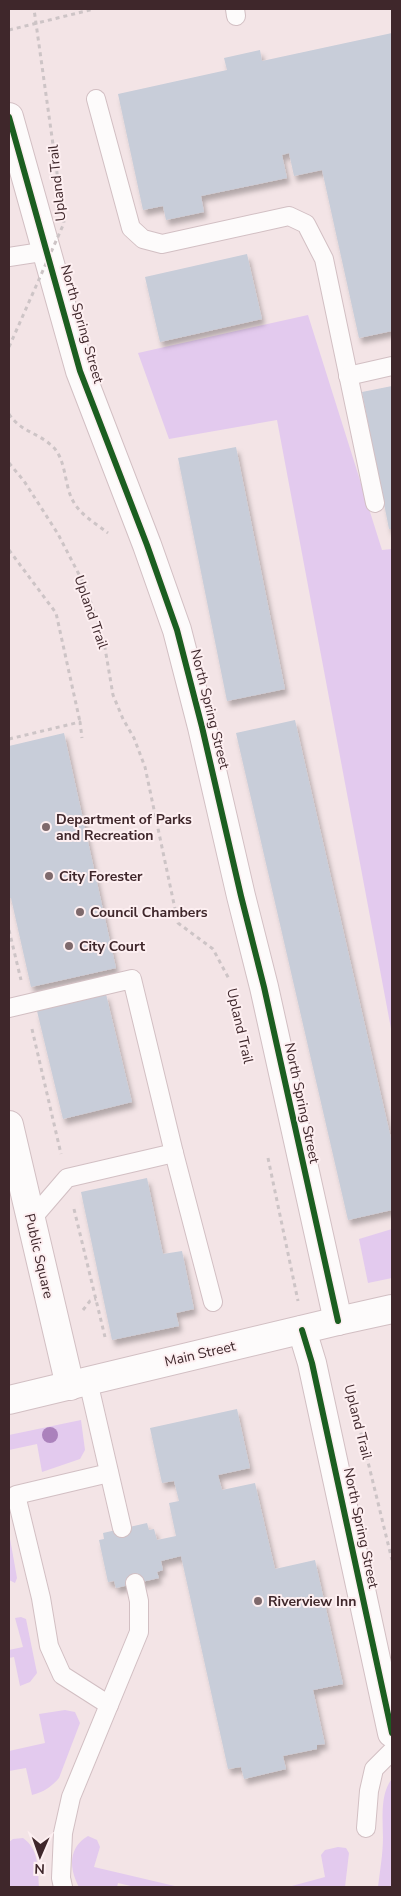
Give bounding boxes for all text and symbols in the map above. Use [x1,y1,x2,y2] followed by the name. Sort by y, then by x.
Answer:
[43,143,70,222] street label: Upland Trail
[56,262,108,386] street label: North Spring Street
[70,573,113,652] street label: Upland Trail
[186,647,234,771] street label: North Spring Street
[56,810,192,845] place label: Department of Parks and Recreation
[40,821,52,833] marker: Department of Parks and Recreation
[59,867,143,886] place label: City Forester
[43,870,55,882] marker: City Forester
[90,903,208,922] place label: Council Chambers
[74,906,86,918] marker: Council Chambers
[79,937,146,956] place label: City Court
[63,940,75,952] marker: City Court
[222,986,258,1066] street label: Upland Trail
[280,1041,324,1165] street label: North Spring Street
[20,1212,58,1300] street label: Public Square
[163,1337,237,1371] street label: Main Street
[339,1382,377,1462] street label: Upland Trail
[339,1466,383,1590] street label: North Spring Street
[268,1592,356,1611] place label: Riverview Inn
[252,1595,264,1607] marker: Riverview Inn
[15,1831,65,1881] north arrow
[34,1859,45,1878] text: N

